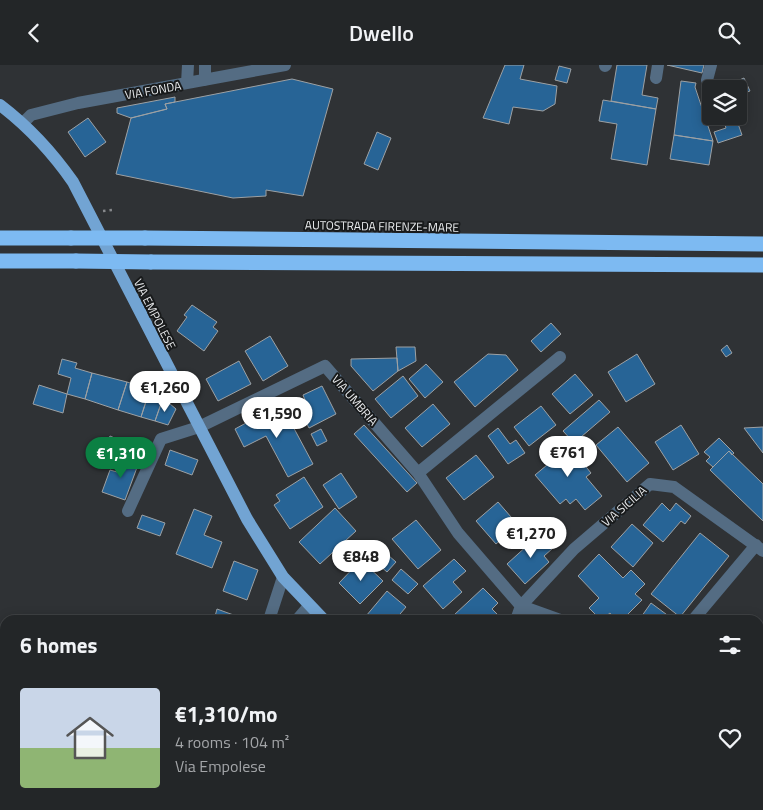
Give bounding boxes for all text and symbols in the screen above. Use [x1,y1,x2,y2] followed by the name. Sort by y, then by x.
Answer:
[349,16,414,50] text: Dwello
[20,19,48,47] icon: back
[715,19,743,47] icon: search
[123,76,183,104] street label: VIA FONDA
[702,80,747,125] map controls
[702,80,747,125] button: layers
[305,215,460,237] street label: AUTOSTRADA FIRENZE-MARE
[129,275,181,353] street label: VIA EMPOLESE
[327,370,383,430] street label: VIA UMBRIA
[124,371,206,413] pin: €1,260
[140,375,190,399] text: €1,260
[236,397,318,439] pin: €1,590
[252,401,302,425] text: €1,590
[538,435,598,478] pin: €761
[80,437,162,479] pin: €1,310
[550,440,586,464] text: €761
[96,441,146,465] text: €1,310
[597,481,651,531] street label: VIA SICILIA
[490,517,572,559] pin: €1,270
[506,521,556,545] text: €1,270
[331,539,391,582] pin: €848
[343,544,379,568] text: €848
[20,629,97,661] text: 6 homes
[716,631,744,659] icon: filters
[175,698,277,730] text: €1,310/mo
[60,708,120,768] icon: home
[716,724,744,752] icon: heart
[175,730,289,754] text: 4 rooms · 104 m²
[175,754,266,778] text: Via Empolese

